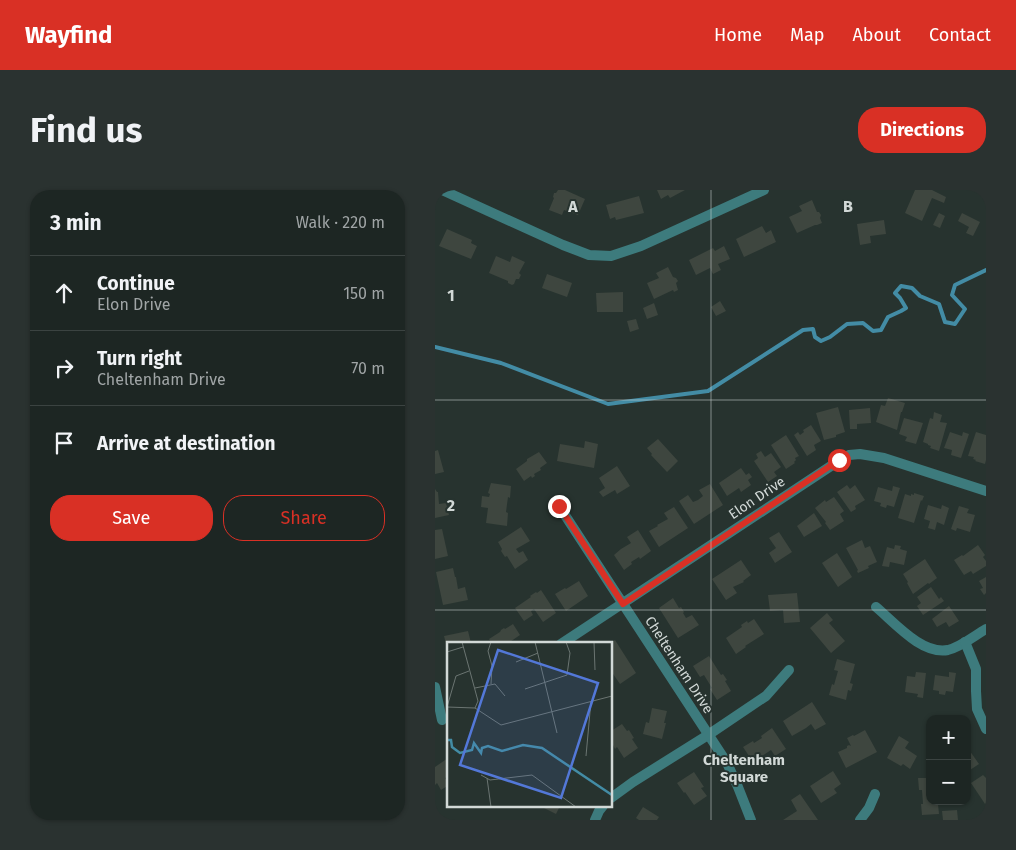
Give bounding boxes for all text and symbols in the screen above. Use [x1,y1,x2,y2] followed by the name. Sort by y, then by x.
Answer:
[25,21,112,49] text: Wayfind
[714,24,762,46] text: Home
[790,24,824,46] text: Map
[852,24,901,46] text: About
[929,24,991,46] text: Contact
[858,107,986,153] button: Directions
[30,109,142,151] text: Find us
[567,197,578,216] text: A
[843,197,853,216] text: B
[50,210,102,236] text: 3 min
[296,213,385,232] text: Walk · 220 m
[97,272,175,295] text: Continue
[50,279,78,307] icon: ahead
[343,284,385,303] text: 150 m
[447,286,455,305] text: 1
[97,295,171,314] text: Elon Drive
[97,347,182,370] text: Turn right
[50,354,78,382] icon: right
[351,359,385,378] text: 70 m
[97,370,226,389] text: Cheltenham Drive
[50,429,78,457] icon: arrive
[97,432,276,455] text: Arrive at destination
[828,449,851,472] route start
[726,473,788,523] street label: Elon Drive
[50,495,213,541] button: Save
[223,495,385,541] button: Share
[548,495,571,518] route end
[447,496,455,515] text: 2
[641,613,717,717] street label: Cheltenham Drive
[447,642,613,808] inset map
[926,715,971,805] map controls
[926,715,971,760] button: +
[703,751,785,786] district label: Cheltenham Square
[926,760,971,805] button: −

